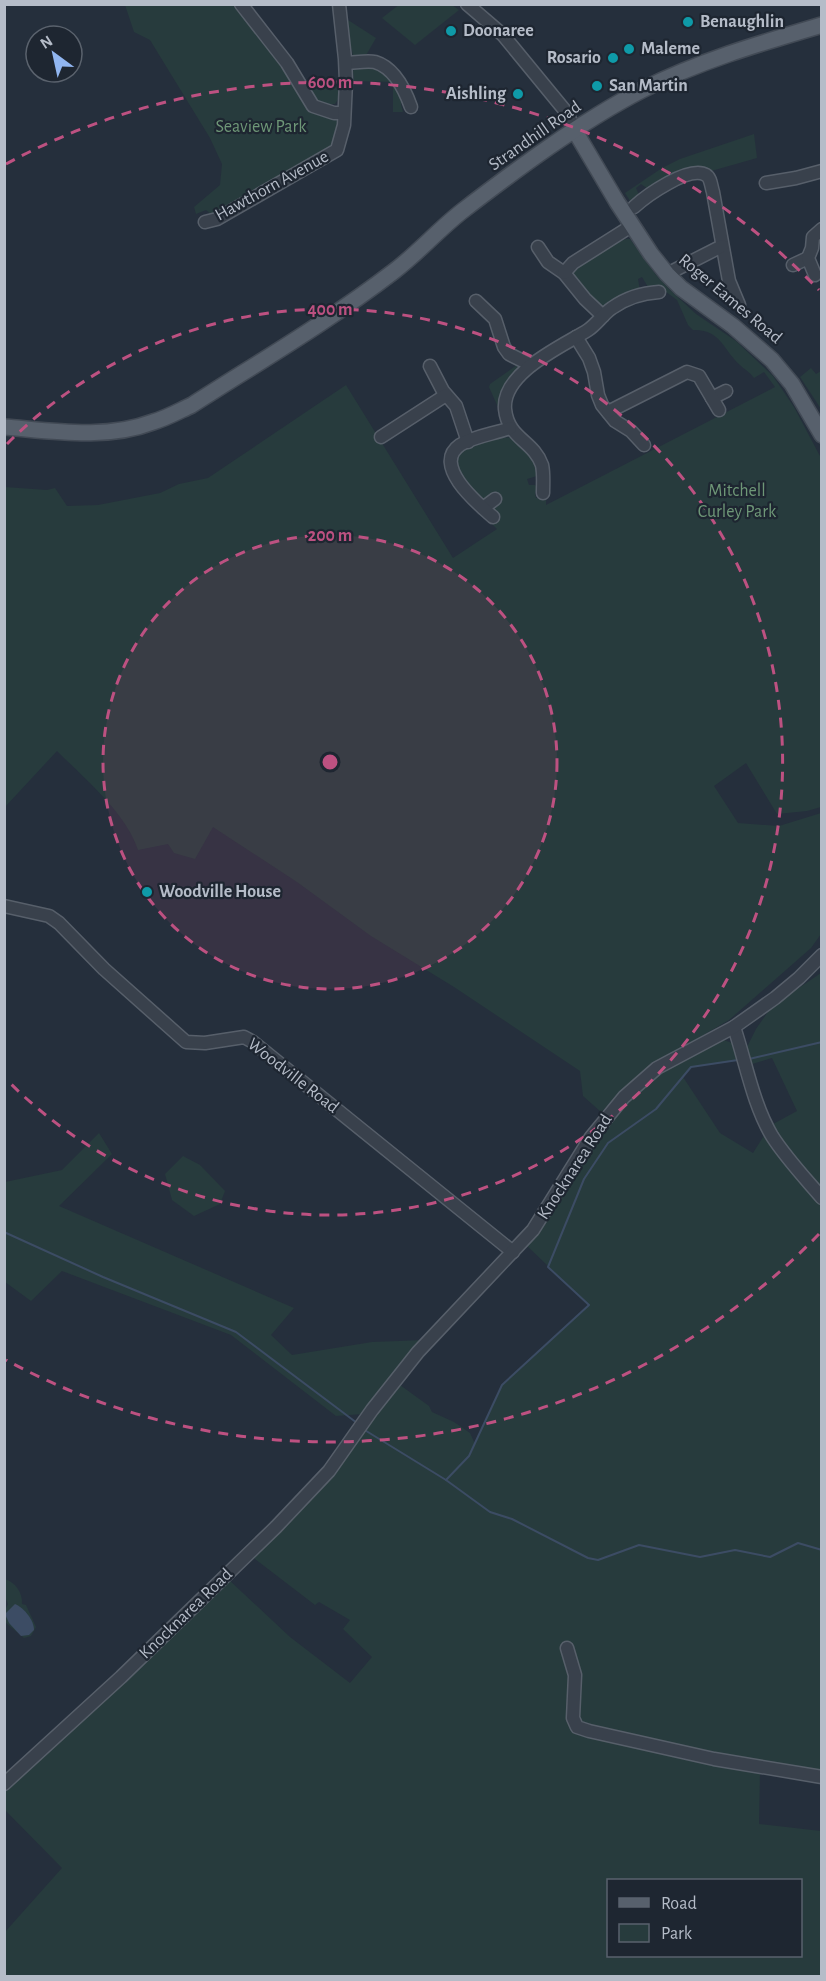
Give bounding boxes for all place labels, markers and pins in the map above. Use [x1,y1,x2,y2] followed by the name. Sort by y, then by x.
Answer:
[700,13,784,31] place label: Benaughlin
[681,15,695,29] marker: Benaughlin
[463,22,534,40] place label: Doonaree
[444,24,458,38] marker: Doonaree
[641,40,700,58] place label: Maleme
[622,42,636,56] marker: Maleme
[547,49,601,67] place label: Rosario
[606,51,620,65] marker: Rosario
[609,77,688,95] place label: San Martin
[590,79,604,93] marker: San Martin
[446,85,507,103] place label: Aishling
[511,87,525,101] marker: Aishling
[320,752,340,772] centre of rings
[159,883,281,901] place label: Woodville House
[140,885,154,899] marker: Woodville House

